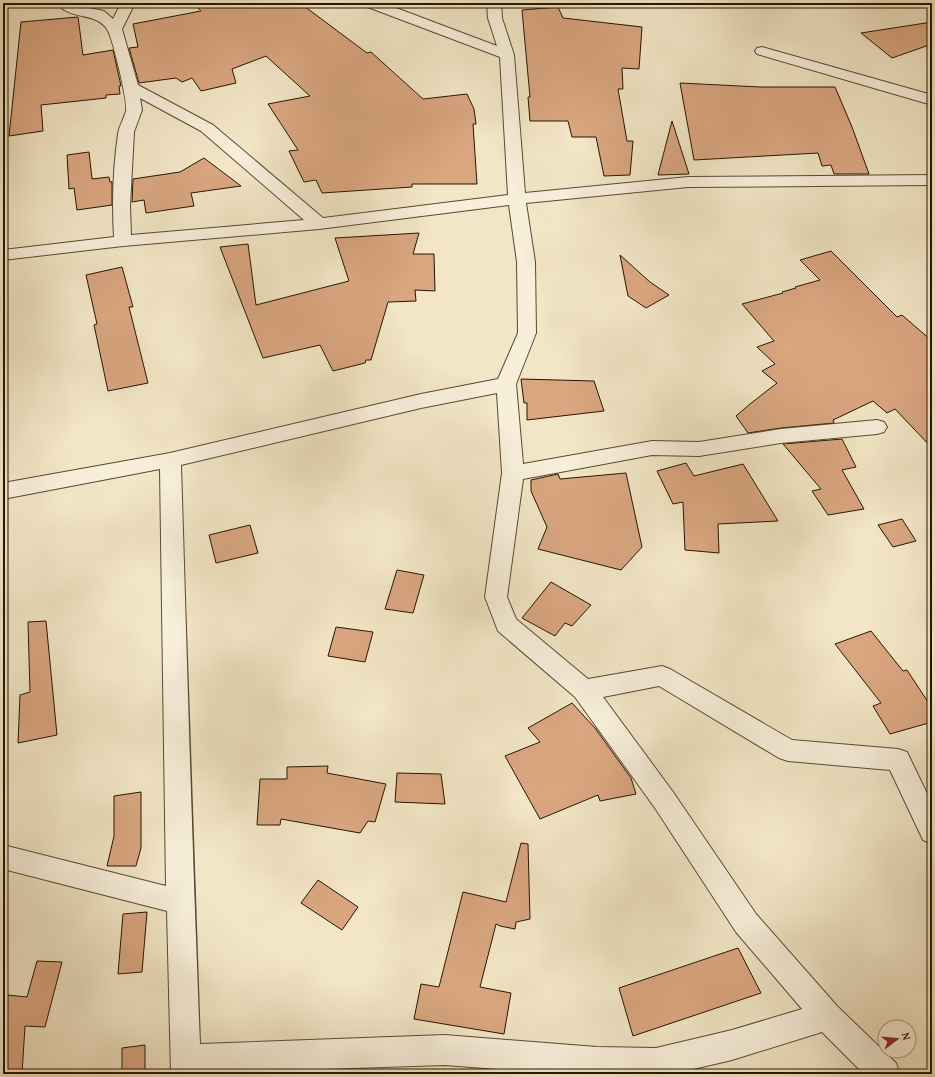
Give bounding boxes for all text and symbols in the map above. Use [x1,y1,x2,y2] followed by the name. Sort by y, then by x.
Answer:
[877,1019,917,1059] north arrow
[898,1031,915,1043] text: N

